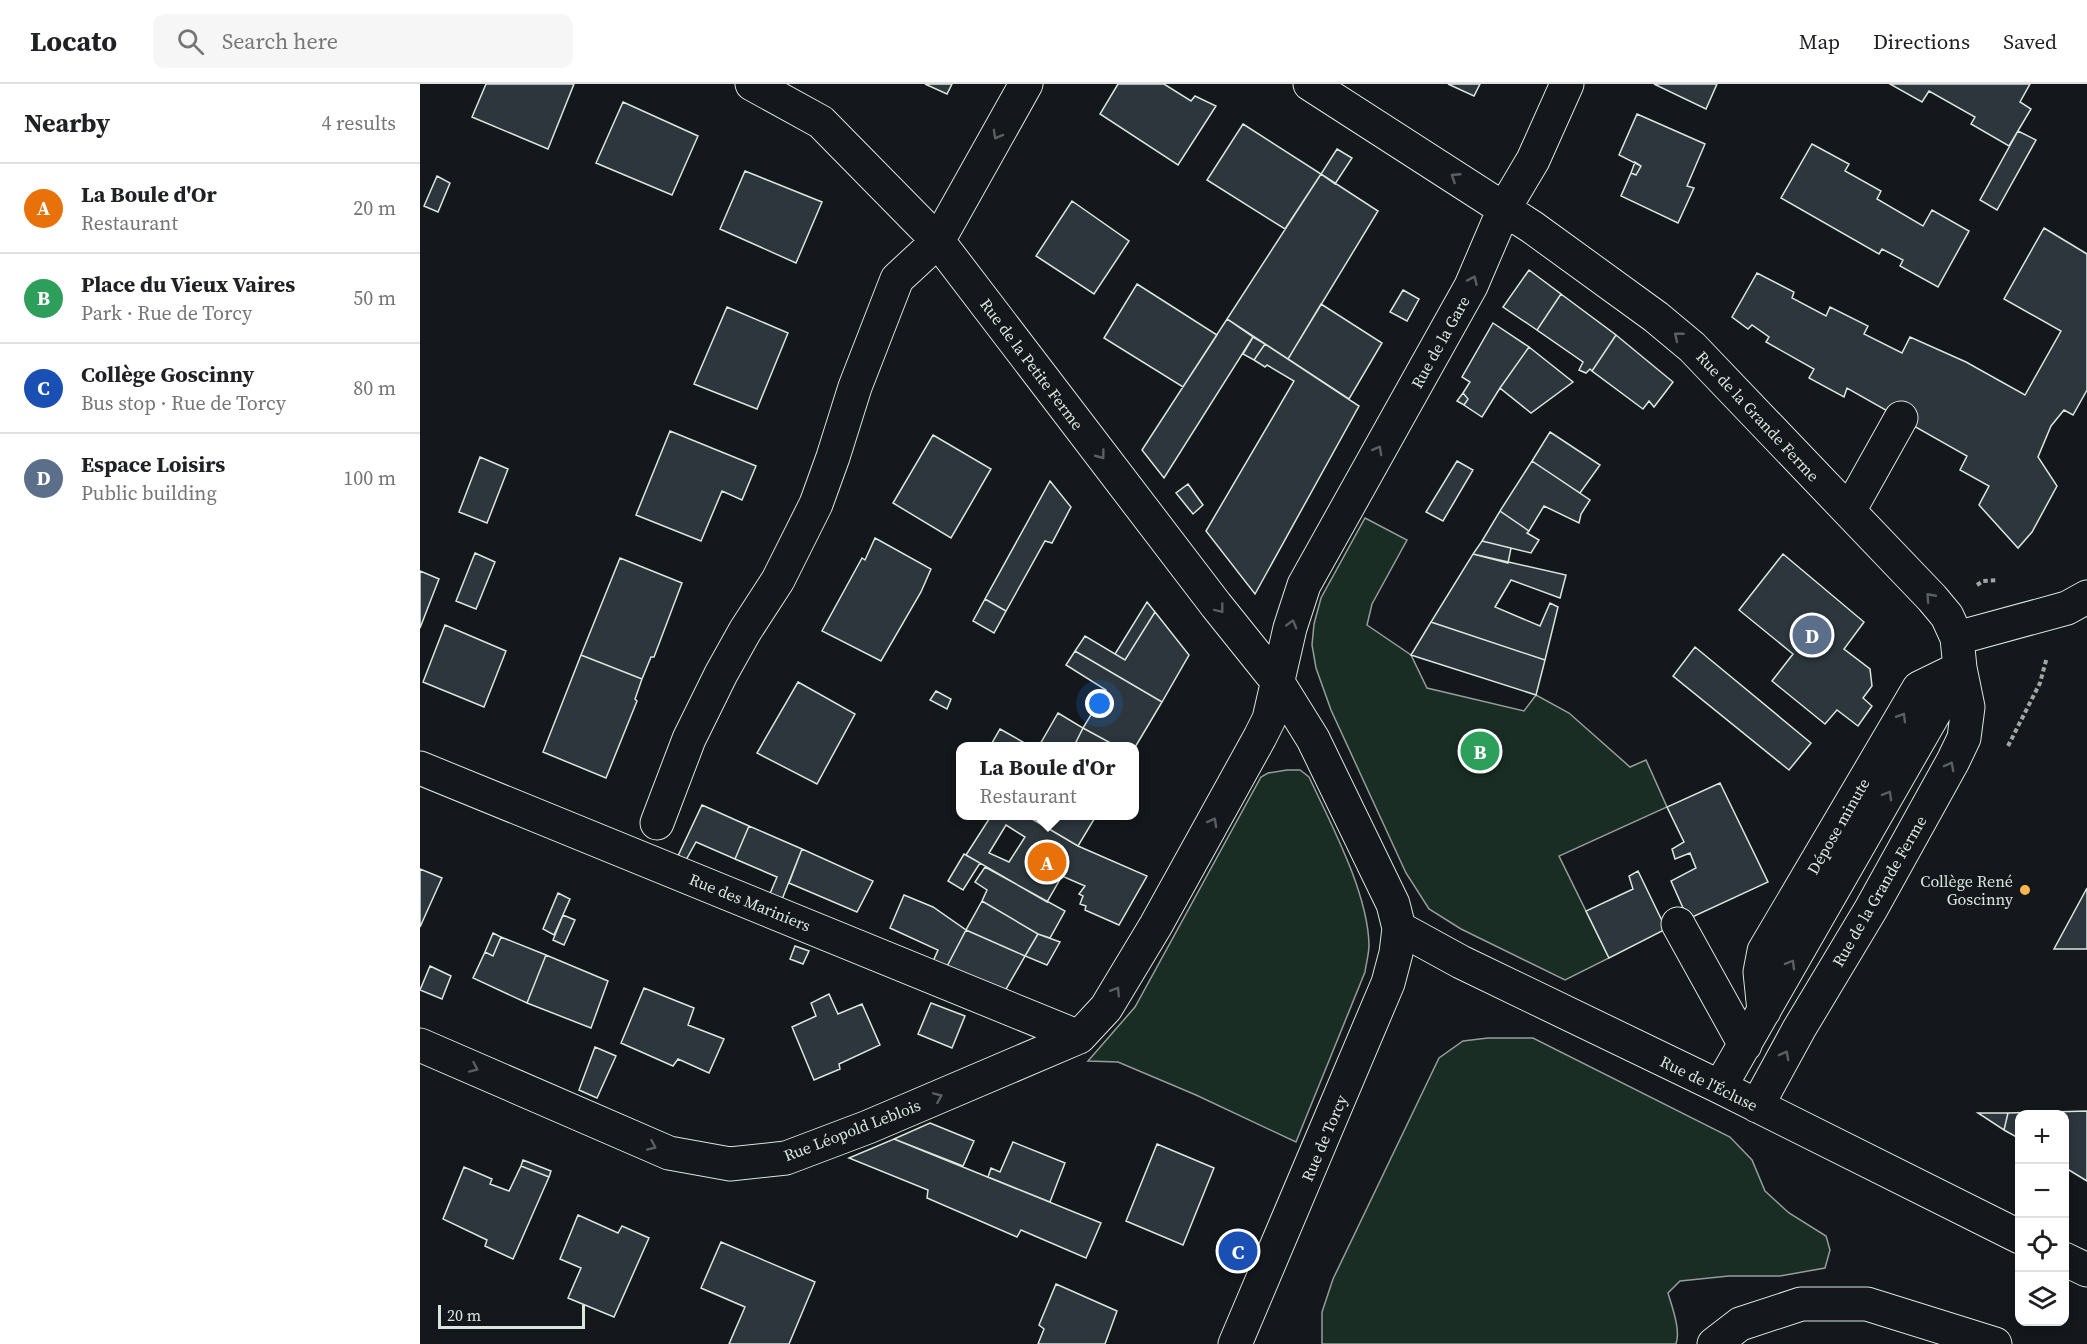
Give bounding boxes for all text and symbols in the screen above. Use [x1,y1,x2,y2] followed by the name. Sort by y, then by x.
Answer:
[153,14,573,68] search box
[30,22,117,60] text: Locato
[174,25,207,58] icon: search
[222,26,338,56] text: Search here
[1799,27,1840,56] text: Map
[1873,27,1970,56] text: Directions
[2003,27,2057,56] text: Saved
[24,105,110,141] text: Nearby
[321,109,396,137] text: 4 results
[993,129,1005,139] one-way arrow
[1451,173,1462,184] one-way arrow
[81,179,217,209] text: La Boule d'Or
[37,194,50,222] text: A
[353,194,396,222] text: 20 m
[81,209,178,237] text: Restaurant
[81,269,295,299] text: Place du Vieux Vaires
[1466,275,1478,286] one-way arrow
[37,284,50,312] text: B
[353,284,396,312] text: 50 m
[1406,292,1474,392] street label: Rue de la Gare
[975,294,1089,434] street label: Rue de la Petite Ferme
[81,299,252,327] text: Park · Rue de Torcy
[1674,332,1685,343] one-way arrow
[1692,346,1824,486] street label: Rue de la Grande Ferme
[81,359,254,389] text: Collège Goscinny
[37,374,50,402] text: C
[353,374,396,402] text: 80 m
[81,389,286,417] text: Bus stop · Rue de Torcy
[1371,446,1383,456] one-way arrow
[1094,448,1105,459] one-way arrow
[81,449,225,479] text: Espace Loisirs
[36,464,51,492] text: D
[343,464,396,492] text: 100 m
[81,479,217,507] text: Public building
[1926,593,1937,604] one-way arrow
[1212,603,1223,614] one-way arrow
[1792,612,1832,658] pin: D
[1285,619,1297,630] one-way arrow
[1085,689,1114,718] your location
[1894,713,1906,723] one-way arrow
[1460,728,1500,774] pin: B
[956,742,1139,820] popup
[980,752,1115,782] text: La Boule d'Or
[1943,762,1954,772] one-way arrow
[1802,774,1874,878] street label: Dépose minute
[980,782,1077,810] text: Restaurant
[1881,790,1892,801] one-way arrow
[1827,811,1931,971] street label: Rue de la Grande Ferme
[1206,818,1217,829] one-way arrow
[1028,840,1066,884] pin: A
[686,868,814,936] street label: Rue des Mariniers
[1920,870,2014,910] place label: Collège René Goscinny
[2018,883,2032,897] marker: Collège René Goscinny
[1784,960,1795,970] one-way arrow
[1108,987,1120,997] one-way arrow
[1657,1050,1761,1116] street label: Rue de l'Écluse
[1778,1050,1789,1061] one-way arrow
[467,1061,478,1073] one-way arrow
[1296,1091,1352,1185] street label: Rue de Torcy
[931,1092,942,1104] one-way arrow
[780,1094,924,1166] street label: Rue Léopold Leblois
[2015,1110,2069,1326] map controls
[2015,1110,2069,1164] button: +
[646,1139,657,1151] one-way arrow
[2015,1164,2069,1218] button: −
[2015,1218,2069,1272] button: locate
[1218,1228,1258,1274] pin: C
[2015,1272,2069,1326] button: layers
[438,1302,585,1330] scale bar
[447,1304,481,1326] text: 20 m

